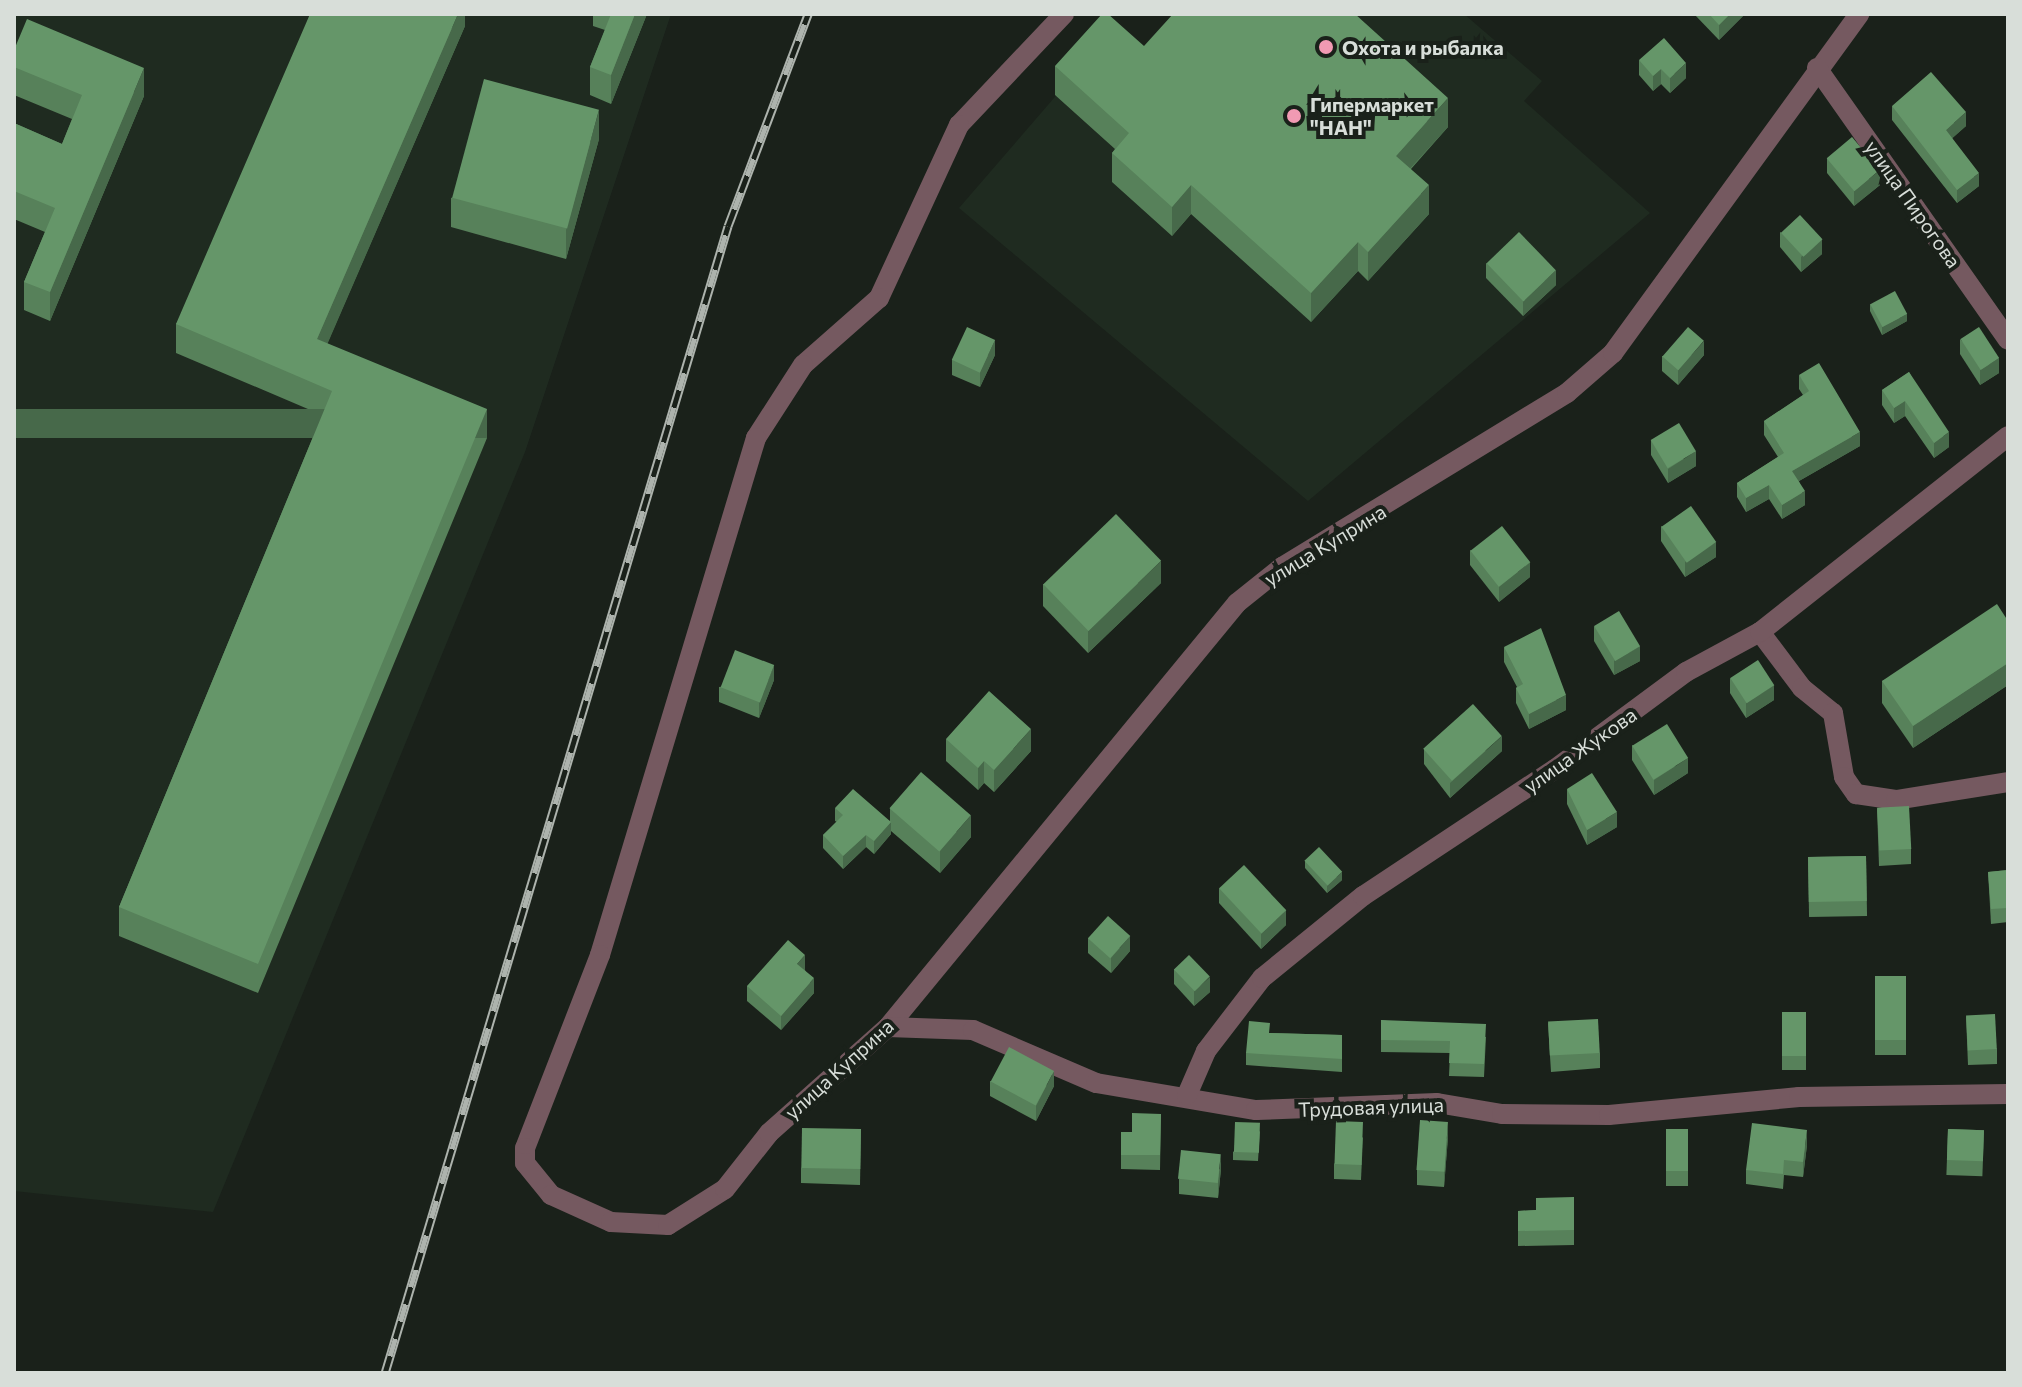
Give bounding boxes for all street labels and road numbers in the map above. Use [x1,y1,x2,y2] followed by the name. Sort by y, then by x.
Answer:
[1860,136,1966,272] street label: улица Пирогова
[1260,499,1390,591] street label: улица Куприна
[1519,702,1641,798] street label: улица Жукова
[780,1014,898,1124] street label: улица Куприна
[1298,1092,1444,1122] street label: Трудовая улица

